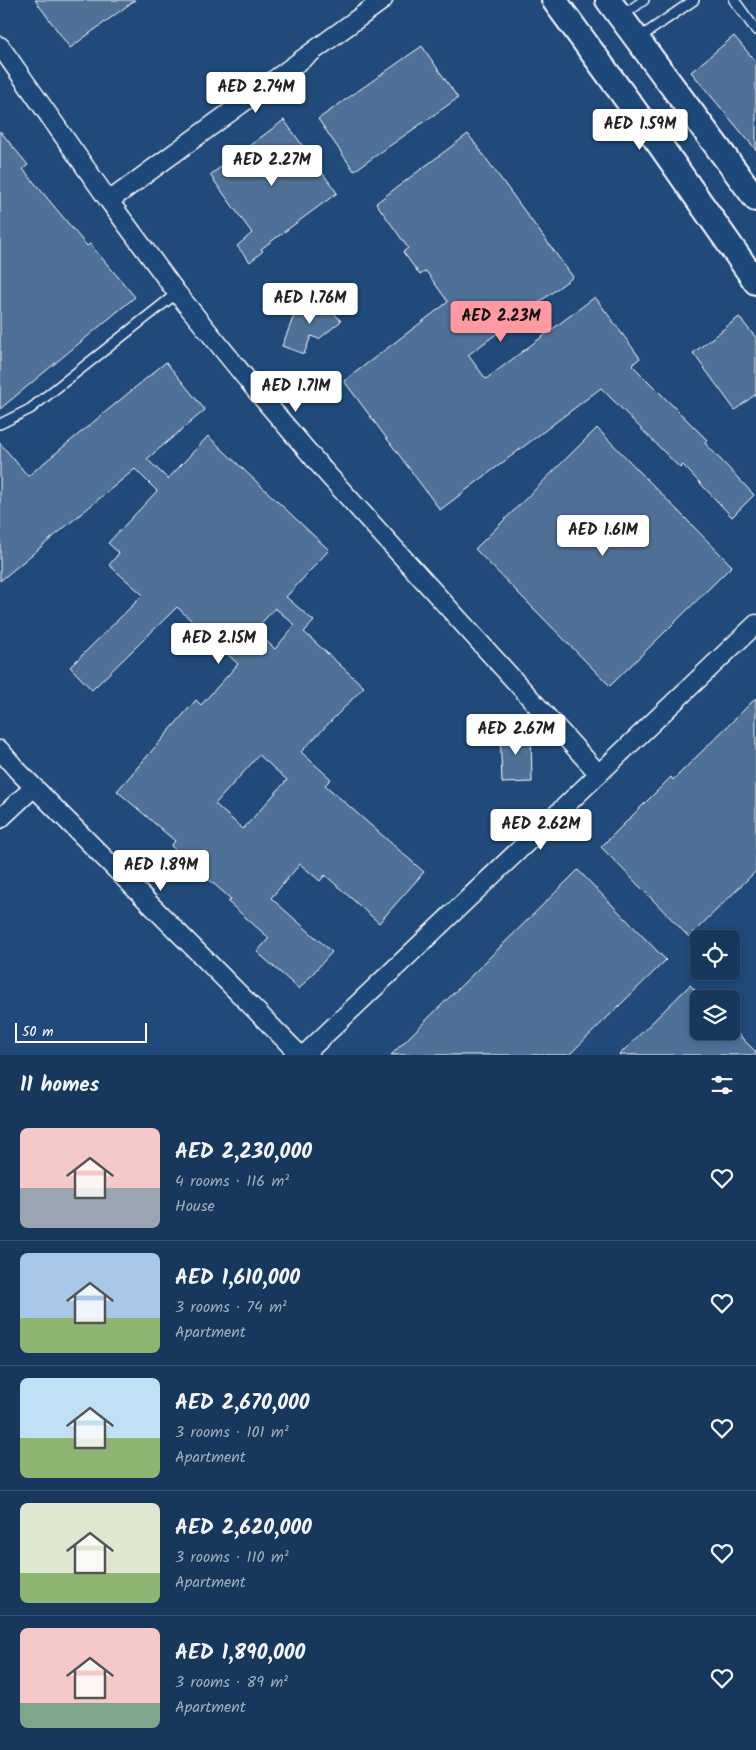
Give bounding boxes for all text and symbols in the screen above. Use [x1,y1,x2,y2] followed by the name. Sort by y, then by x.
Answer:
[199,72,313,114] pin: AED 2.74M
[217,75,295,100] text: AED 2.74M
[583,108,697,151] pin: AED 1.59M
[604,112,676,137] text: AED 1.59M
[215,144,329,187] pin: AED 2.27M
[233,148,311,173] text: AED 2.27M
[253,282,367,325] pin: AED 1.76M
[274,286,346,311] text: AED 1.76M
[444,300,558,343] pin: AED 2.23M
[461,304,541,329] text: AED 2.23M
[239,370,353,413] pin: AED 1.71M
[262,374,330,399] text: AED 1.71M
[546,514,660,557] pin: AED 1.61M
[568,518,638,543] text: AED 1.61M
[162,622,276,665] pin: AED 2.15M
[182,626,256,651] text: AED 2.15M
[459,714,573,756] pin: AED 2.67M
[477,717,555,742] text: AED 2.67M
[484,808,598,851] pin: AED 2.62M
[502,812,580,837] text: AED 2.62M
[104,850,218,892] pin: AED 1.89M
[124,853,198,878] text: AED 1.89M
[690,930,740,1040] map controls
[690,930,740,980] button: locate
[690,990,740,1040] button: layers
[15,1020,148,1043] scale bar
[22,1021,53,1043] text: 50 m
[20,1069,99,1102] text: 11 homes
[708,1071,736,1099] icon: filters
[175,1136,312,1169] text: AED 2,230,000
[60,1148,120,1208] icon: home
[708,1164,736,1192] icon: heart
[175,1169,289,1194] text: 4 rooms · 116 m²
[175,1194,215,1219] text: House
[175,1262,300,1295] text: AED 1,610,000
[60,1273,120,1333] icon: home
[708,1289,736,1317] icon: heart
[175,1295,287,1320] text: 3 rooms · 74 m²
[175,1320,246,1345] text: Apartment
[175,1387,310,1420] text: AED 2,670,000
[60,1398,120,1458] icon: home
[708,1414,736,1442] icon: heart
[175,1420,289,1445] text: 3 rooms · 101 m²
[175,1445,246,1470] text: Apartment
[175,1512,312,1545] text: AED 2,620,000
[60,1523,120,1583] icon: home
[708,1539,736,1567] icon: heart
[175,1545,289,1570] text: 3 rooms · 110 m²
[175,1570,246,1595] text: Apartment
[175,1637,305,1670] text: AED 1,890,000
[60,1648,120,1708] icon: home
[708,1664,736,1692] icon: heart
[175,1670,288,1695] text: 3 rooms · 89 m²
[175,1695,246,1720] text: Apartment

